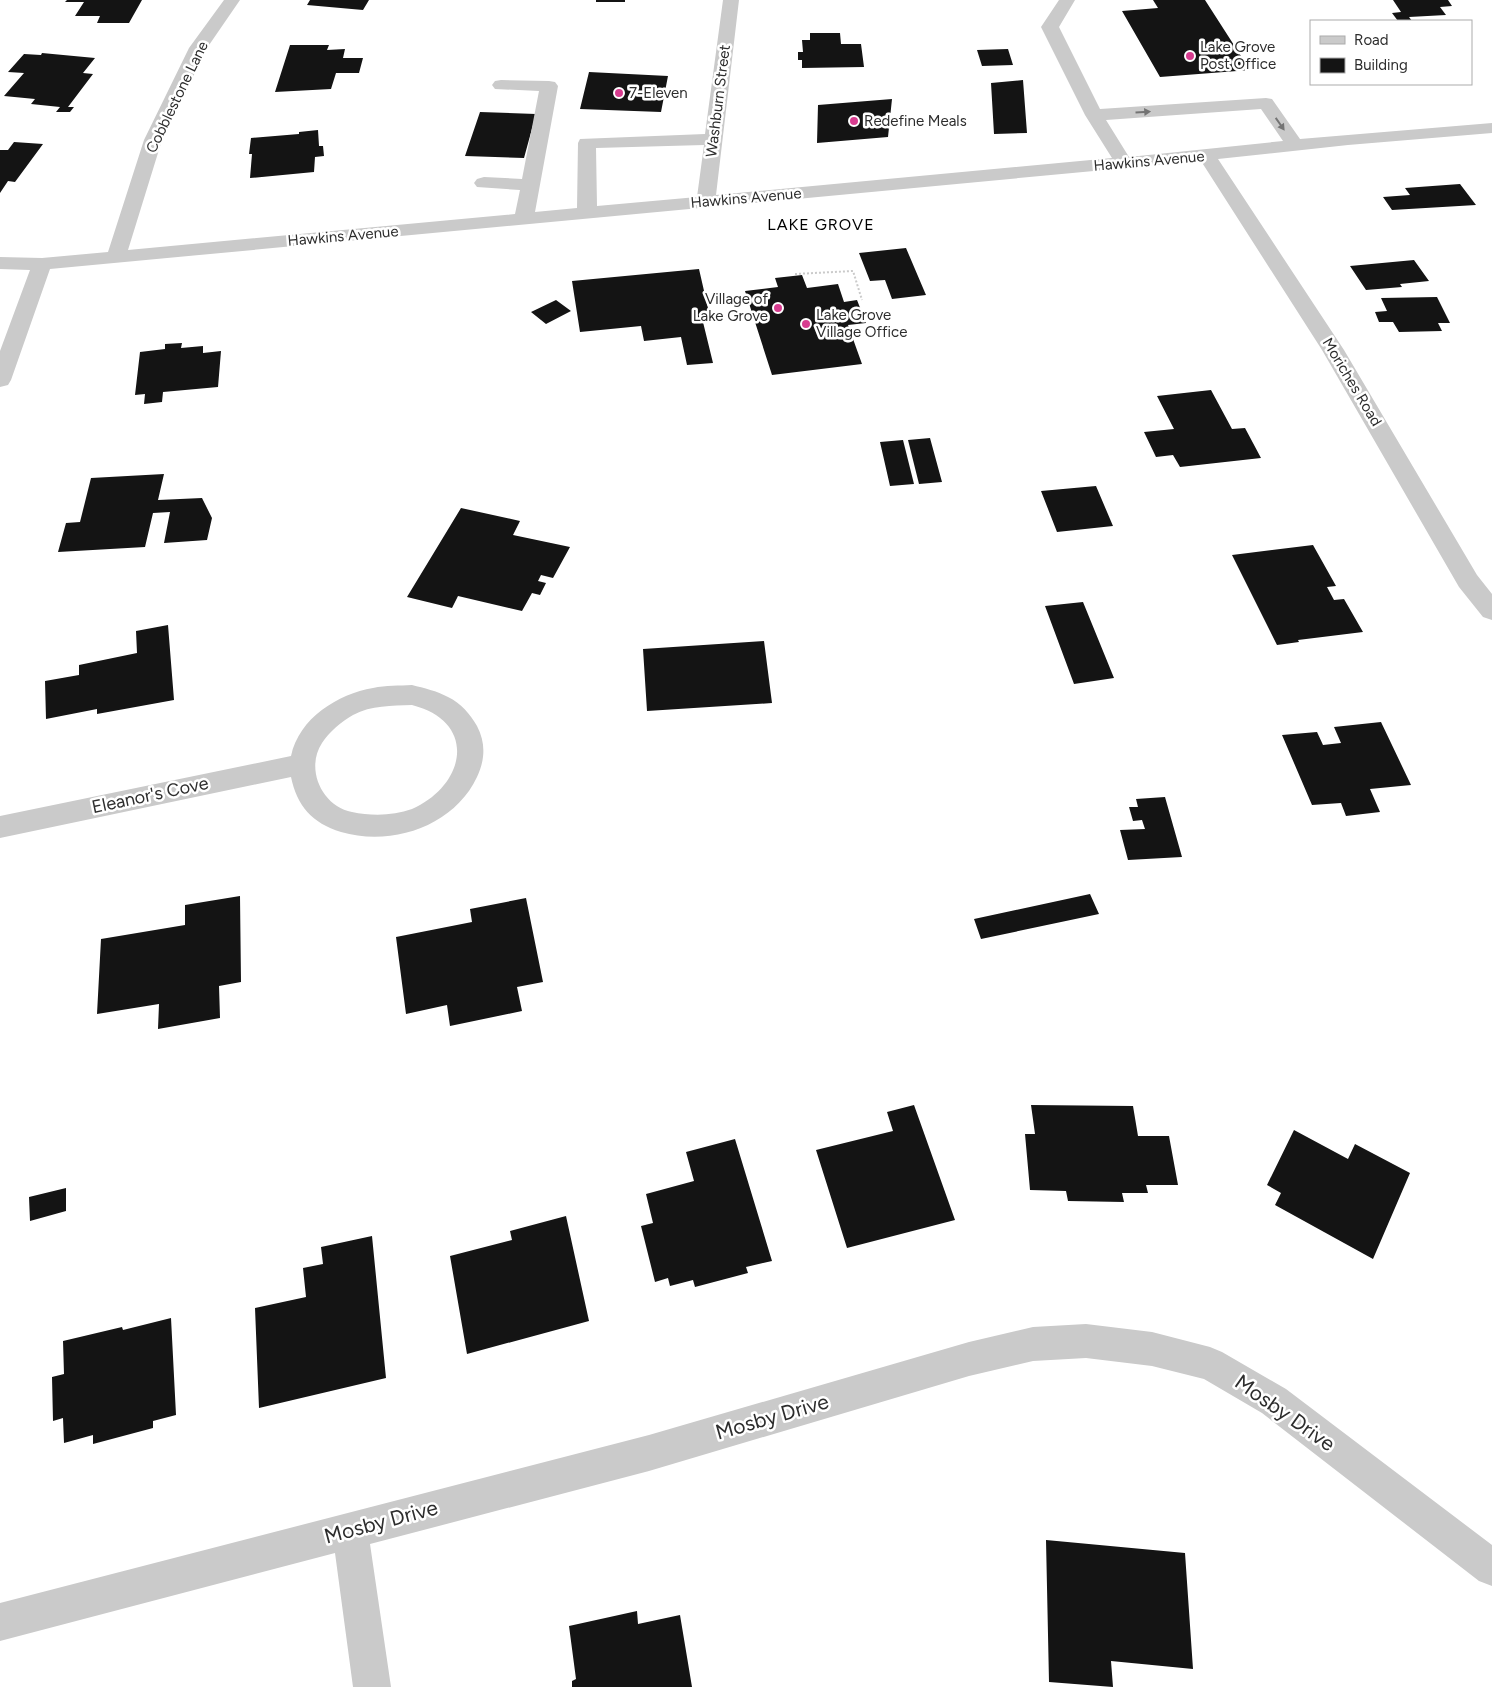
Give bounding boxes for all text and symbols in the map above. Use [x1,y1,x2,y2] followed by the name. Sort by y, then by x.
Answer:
[1310,20,1472,85] legend
[1354,31,1389,49] text: Road
[142,38,212,156] street label: Cobblestone Lane
[1200,38,1276,73] place label: Lake Grove Post Office
[702,43,734,158] street label: Washburn Street
[1184,50,1196,62] marker: Lake Grove Post Office
[1354,56,1408,74] text: Building
[629,84,688,102] place label: 7-Eleven
[613,87,625,99] marker: 7-Eleven
[1135,107,1151,115] one-way arrow
[864,112,967,130] place label: Redefine Meals
[848,115,860,127] marker: Redefine Meals
[1275,117,1285,131] one-way arrow
[1093,147,1205,175] street label: Hawkins Avenue
[690,184,802,212] street label: Hawkins Avenue
[767,215,875,234] district label: LAKE GROVE
[287,222,399,250] street label: Hawkins Avenue
[693,290,768,325] place label: Village of Lake Grove
[772,302,784,314] marker: Village of Lake Grove
[816,306,907,341] place label: Lake Grove Village Office
[800,318,812,330] marker: Lake Grove Village Office
[1319,335,1385,429] street label: Moriches Road
[90,772,211,818] street label: Eleanor's Cove
[1230,1369,1340,1456] street label: Mosby Drive
[712,1388,831,1445] street label: Mosby Drive
[321,1494,440,1549] street label: Mosby Drive

